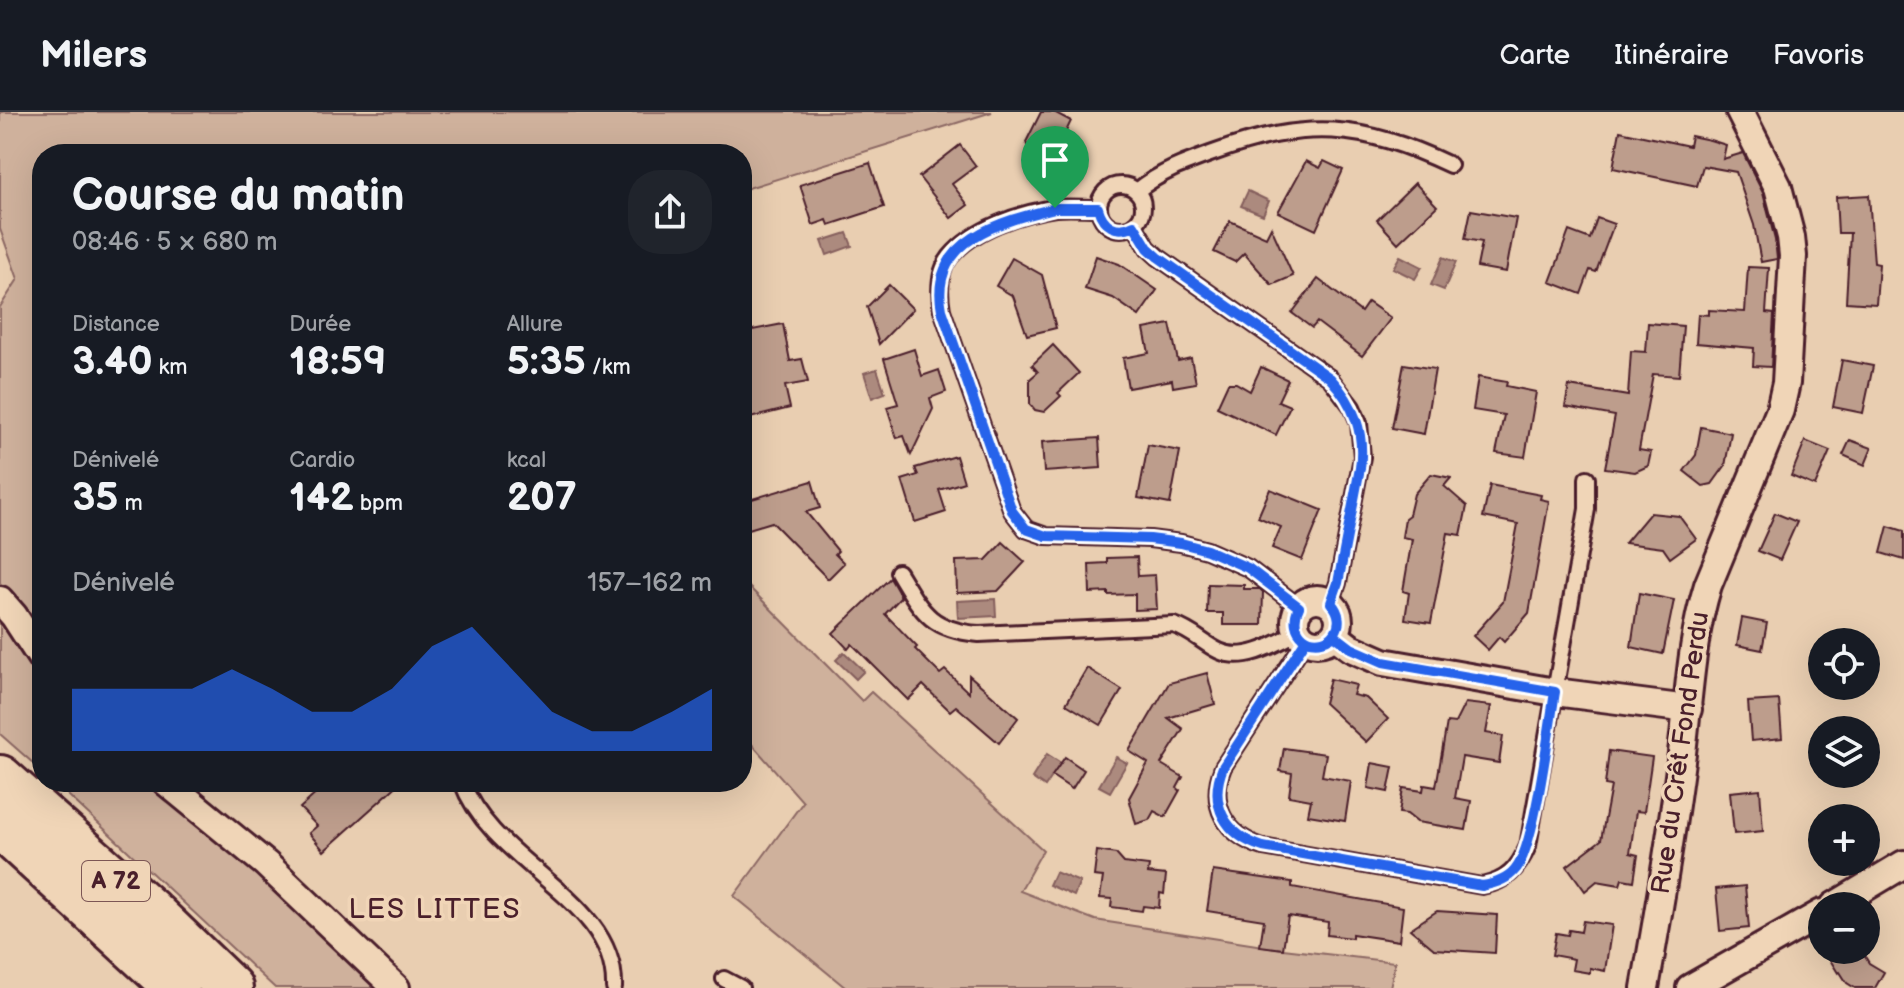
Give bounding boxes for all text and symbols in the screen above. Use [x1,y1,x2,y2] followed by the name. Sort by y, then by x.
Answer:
[40,33,147,78] text: Milers
[1500,39,1570,72] text: Carte
[1614,39,1729,72] text: Itinéraire
[1773,39,1864,72] text: Favoris
[1021,126,1089,208] pin
[1033,138,1077,182] icon: arrive
[72,170,404,223] text: Course du matin
[628,170,712,254] button: share
[72,227,277,258] text: 08:46 · 5 × 680 m
[72,311,160,338] text: Distance
[289,311,351,338] text: Durée
[507,311,563,338] text: Allure
[72,338,153,386] text: 3.40
[289,338,386,386] text: 18:59
[507,338,586,386] text: 5:35
[153,354,188,381] text: km
[586,354,631,381] text: /km
[72,447,159,474] text: Dénivelé
[289,447,355,474] text: Cardio
[507,447,546,474] text: kcal
[72,474,118,522] text: 35
[289,474,354,522] text: 142
[507,474,577,522] text: 207
[118,490,143,517] text: m
[354,490,403,517] text: bpm
[72,568,175,599] text: Dénivelé
[587,568,712,599] text: 157–162 m
[1646,610,1716,896] street label: Rue du Crêt Fond Perdu
[1808,628,1880,964] map controls
[1808,628,1880,700] button: locate
[1808,716,1880,788] button: layers
[1808,804,1880,876] button: +
[82,861,150,901] road number: A 72
[1808,892,1880,964] button: −
[349,893,521,926] district label: LES LITTES

